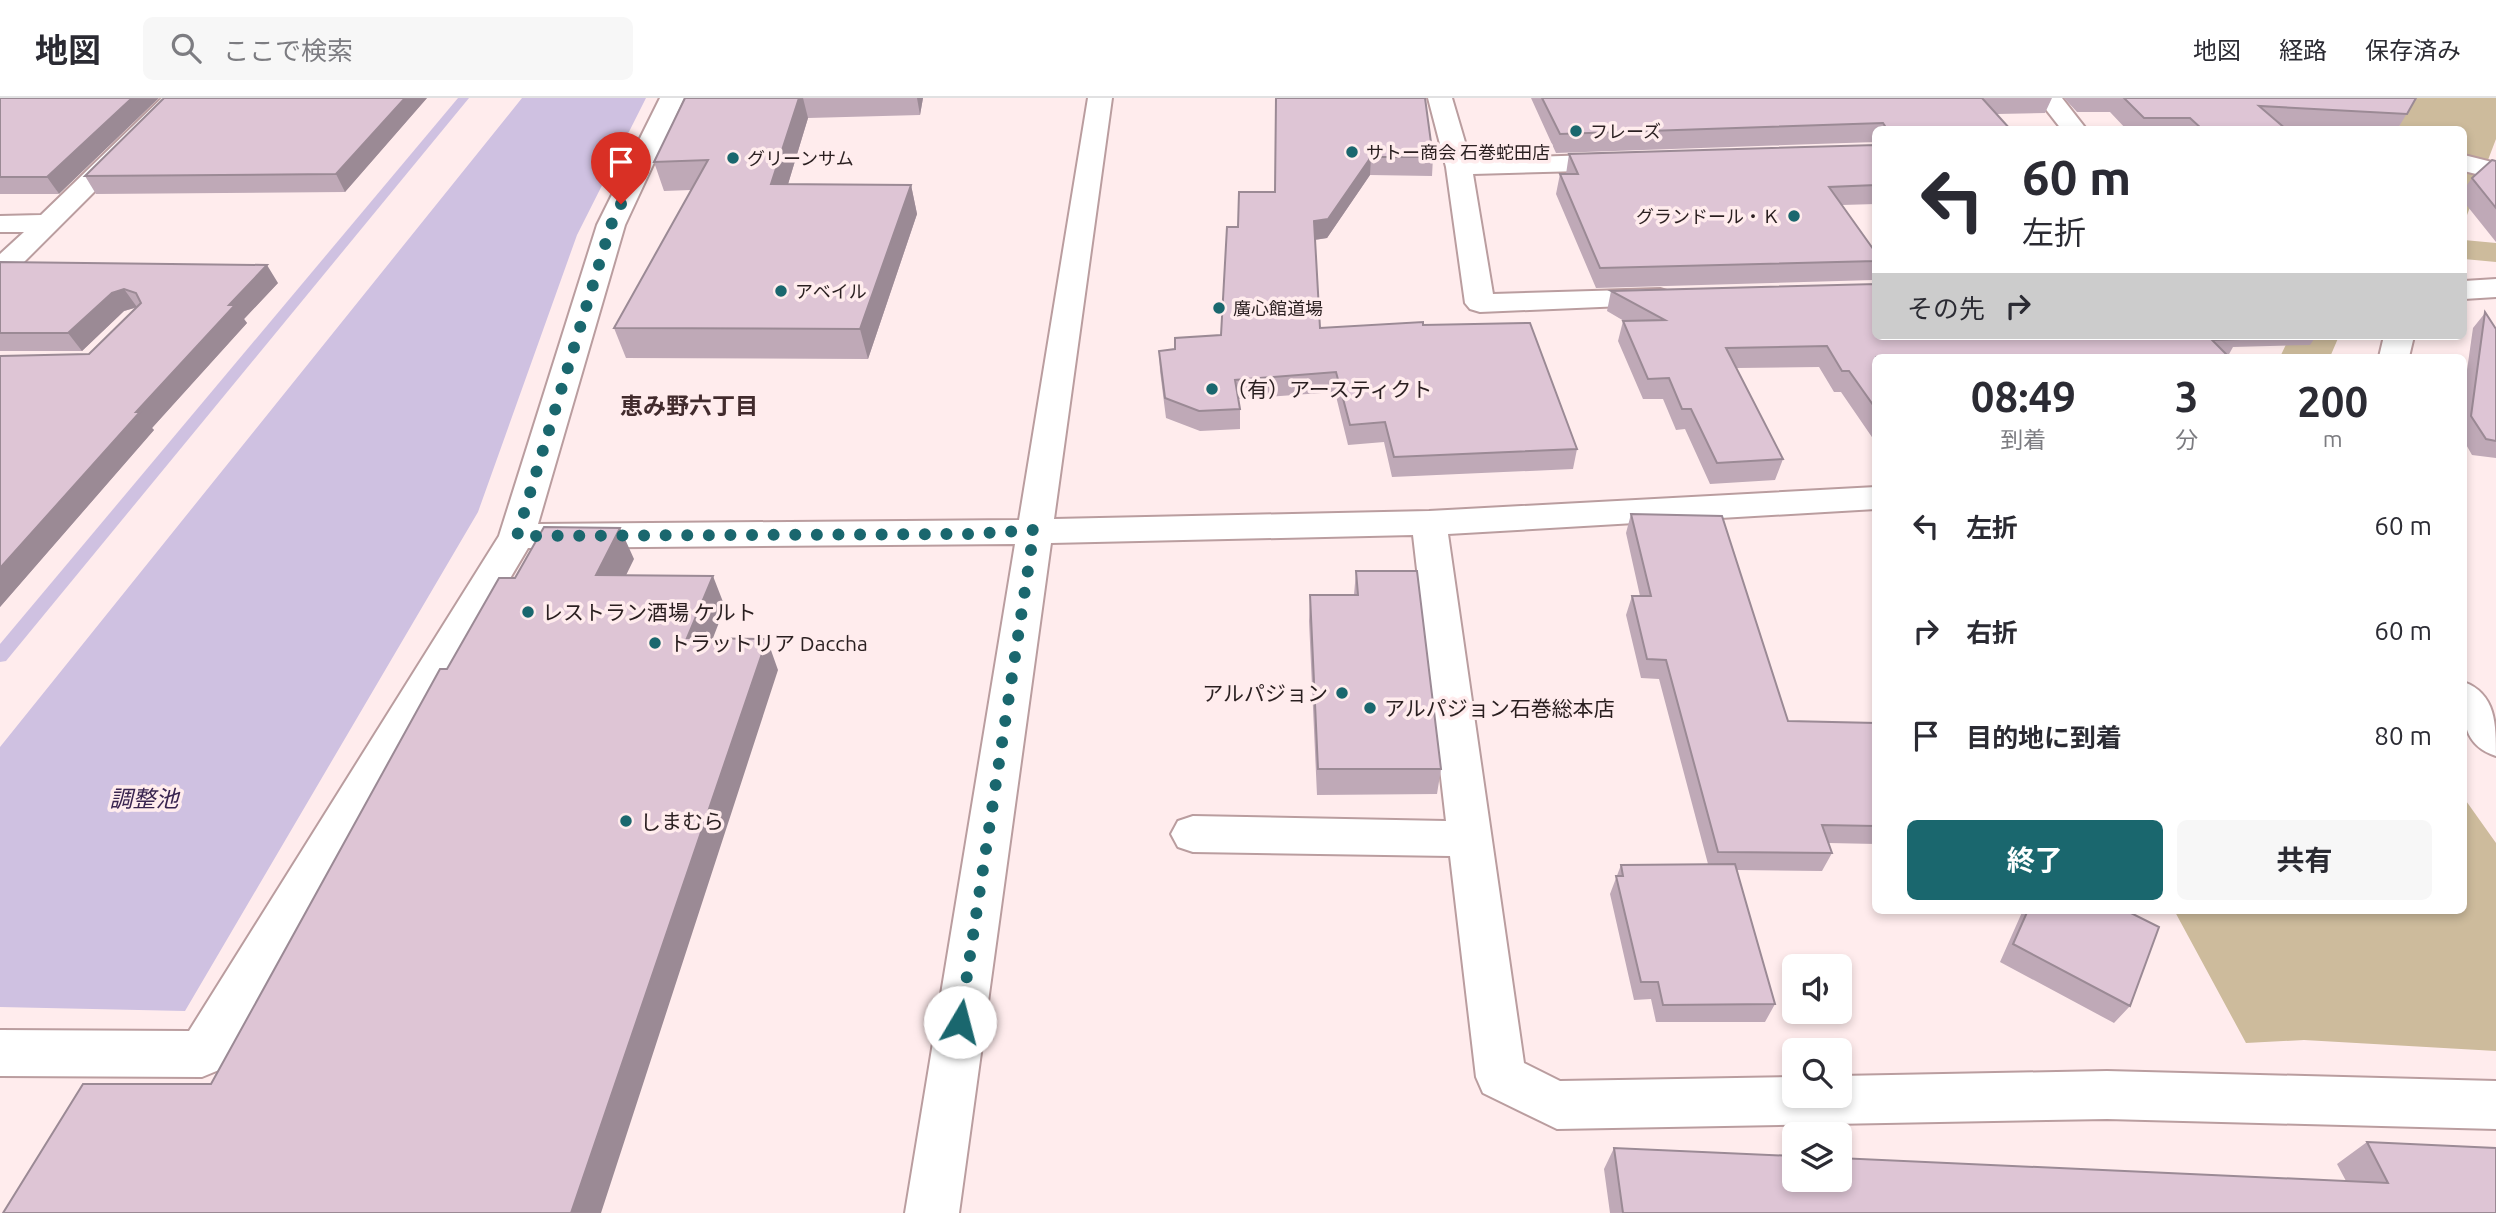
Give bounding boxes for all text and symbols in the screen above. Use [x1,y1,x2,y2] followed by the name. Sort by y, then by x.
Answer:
[143,17,633,80] search box
[167,29,205,67] icon: search
[35,31,101,68] text: 地図
[223,36,353,65] text: ここで検索
[2193,37,2241,64] text: 地図
[2279,37,2327,64] text: 経路
[2365,37,2461,64] text: 保存済み
[1590,121,1661,141] place label: フレーズ
[1568,123,1584,139] marker: フレーズ
[591,132,651,204] pin
[1366,142,1550,162] place label: サトー商会 石巻蛇田店
[602,143,640,181] icon: arrive
[1344,144,1360,160] marker: サトー商会 石巻蛇田店
[747,148,854,168] place label: グリーンサム
[2022,149,2131,204] text: 60 m
[725,150,741,166] marker: グリーンサム
[1907,154,1998,245] icon: left
[1636,206,1780,226] place label: グランドール・Ｋ
[1786,208,1802,224] marker: グランドール・Ｋ
[2022,214,2086,250] text: 左折
[795,281,867,301] place label: アベイル
[773,283,789,299] marker: アベイル
[1999,287,2037,325] icon: right
[1907,294,1985,323] text: その先
[1233,298,1323,318] place label: 廣心館道場
[1211,300,1227,316] marker: 廣心館道場
[1971,373,2076,420] text: 08:49
[2175,373,2198,420] text: 3
[1226,377,1432,401] place label: （有）アースティクト
[2297,378,2368,425] text: 200
[1204,381,1220,397] marker: （有）アースティクト
[620,393,758,418] district label: 恵み野六丁目
[2323,426,2343,451] text: m
[2000,427,2046,452] text: 到着
[2175,427,2198,452] text: 分
[1907,507,1945,545] icon: left
[2374,511,2432,540] text: 60 m
[1966,513,2018,542] text: 左折
[542,600,757,624] place label: レストラン酒場 ケルト
[520,604,536,620] marker: レストラン酒場 ケルト
[1907,612,1945,650] icon: right
[2374,616,2432,645] text: 60 m
[1966,618,2018,647] text: 右折
[669,631,868,655] place label: トラットリア Daccha
[647,635,663,651] marker: トラットリア Daccha
[1202,681,1328,705] place label: アルパジョン
[1334,685,1350,701] marker: アルパジョン
[1384,696,1615,720] place label: アルパジョン石巻総本店
[1362,700,1378,716] marker: アルパジョン石巻総本店
[1907,717,1945,755] icon: arrive
[2374,721,2432,750] text: 80 m
[1966,723,2122,752] text: 目的地に到着
[110,786,181,811] water label: 調整池
[640,809,724,833] place label: しまむら
[618,813,634,829] marker: しまむら
[1907,820,2163,900] button: 終了
[2177,820,2432,900] button: 共有
[1782,954,1852,1192] map controls
[1782,954,1852,1024] button: sound
[923,985,997,1059] position arrow
[1782,1038,1852,1108] button: search
[1782,1122,1852,1192] button: layers

